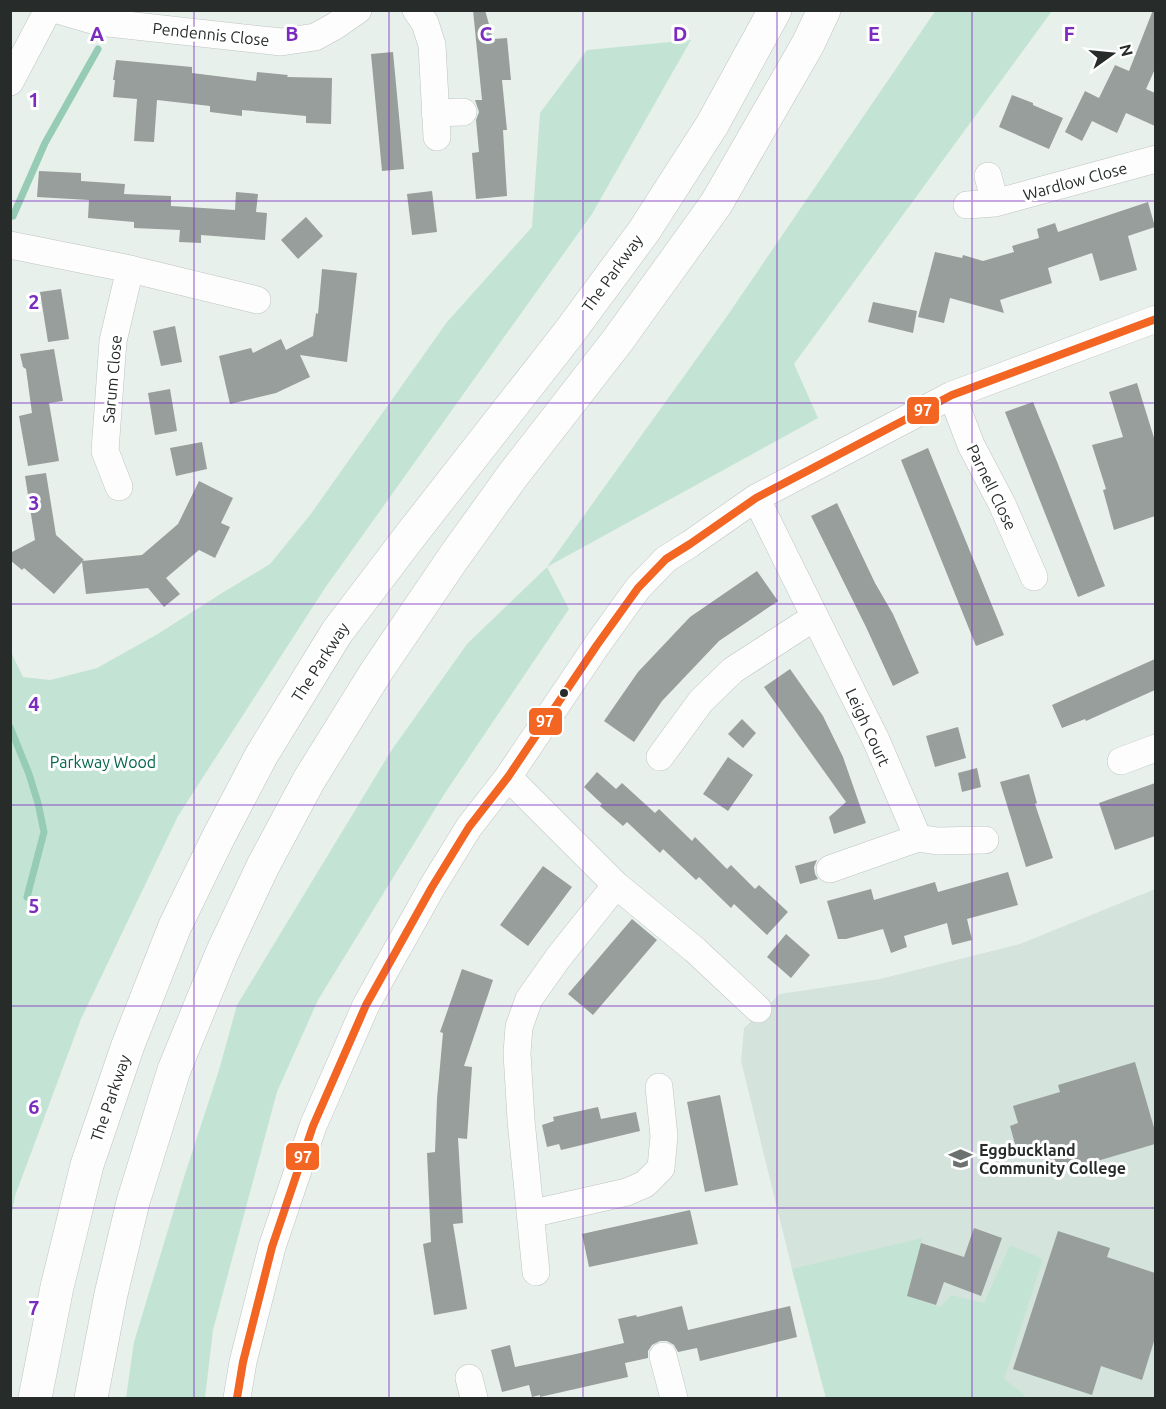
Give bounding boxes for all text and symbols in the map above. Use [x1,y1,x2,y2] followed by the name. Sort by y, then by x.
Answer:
[152,19,270,49] street label: Pendennis Close
[90,22,104,45] text: A
[285,22,299,45] text: B
[480,22,493,45] text: C
[673,22,687,45] text: D
[868,22,880,45] text: E
[1063,22,1075,45] text: F
[1082,24,1142,84] north arrow
[1116,42,1137,58] text: N
[28,88,40,111] text: 1
[1021,158,1129,204] street label: Wardlow Close
[578,231,646,315] street label: The Parkway
[28,290,40,313] text: 2
[99,334,125,424] street label: Sarum Close
[906,396,940,425] line badge: 97
[914,401,932,419] text: 97
[964,441,1020,533] street label: Parnell Close
[28,491,40,514] text: 3
[288,619,352,705] street label: The Parkway
[842,685,894,769] street label: Leigh Court
[558,687,570,699] unlabelled marker
[28,692,40,715] text: 4
[528,707,563,736] line badge: 97
[536,712,554,730] text: 97
[50,753,156,771] park label: Parkway Wood
[28,894,40,917] text: 5
[87,1052,133,1144] street label: The Parkway
[28,1095,40,1118] text: 6
[979,1141,1126,1177] place label: Eggbuckland Community College
[285,1142,320,1171] line badge: 97
[948,1146,974,1172] school or university icon: Eggbuckland Community College
[294,1148,312,1166] text: 97
[28,1296,40,1319] text: 7

